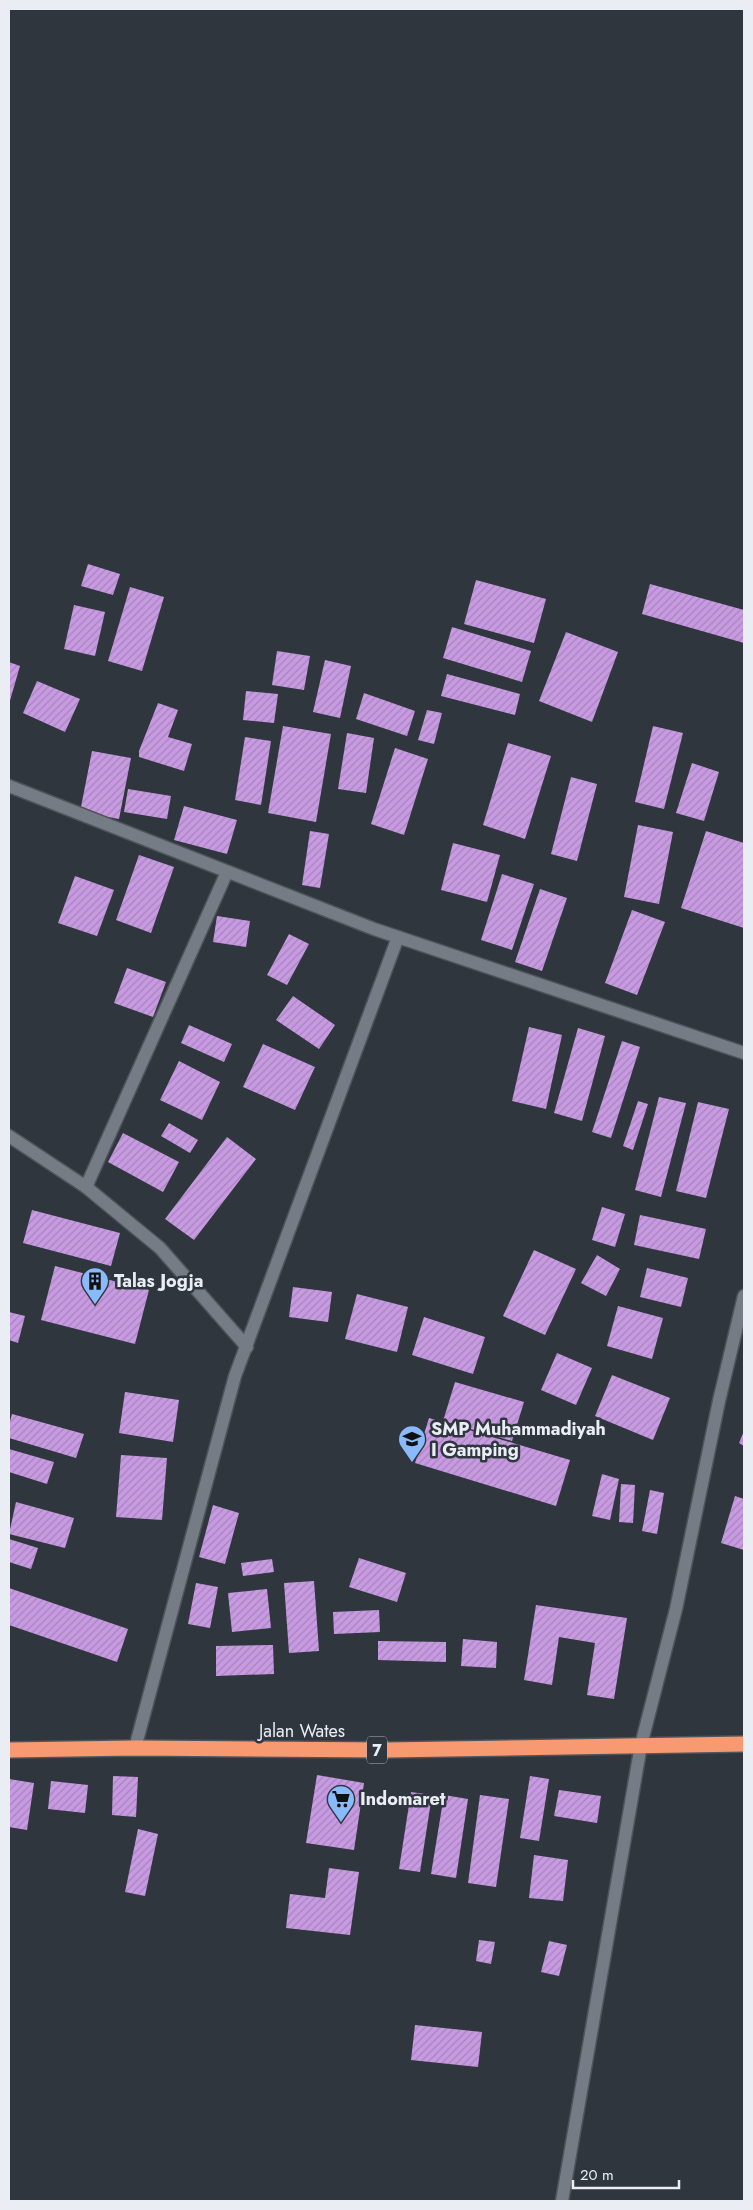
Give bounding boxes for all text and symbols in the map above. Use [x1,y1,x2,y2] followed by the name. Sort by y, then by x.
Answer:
[80,1266,110,1305] building icon: Talas Jogja
[114,1268,203,1294] place label: Talas Jogja
[431,1416,606,1463] place label: SMP Muhammadiyah I Gamping
[397,1424,427,1463] school or university icon: SMP Muhammadiyah I Gamping
[257,1718,345,1744] street label: Jalan Wates
[367,1736,387,1764] road number: 7
[326,1784,356,1823] supermarket icon: Indomaret
[360,1786,446,1812] place label: Indomaret
[573,2158,679,2190] scale bar
[580,2164,614,2186] text: 20 m

